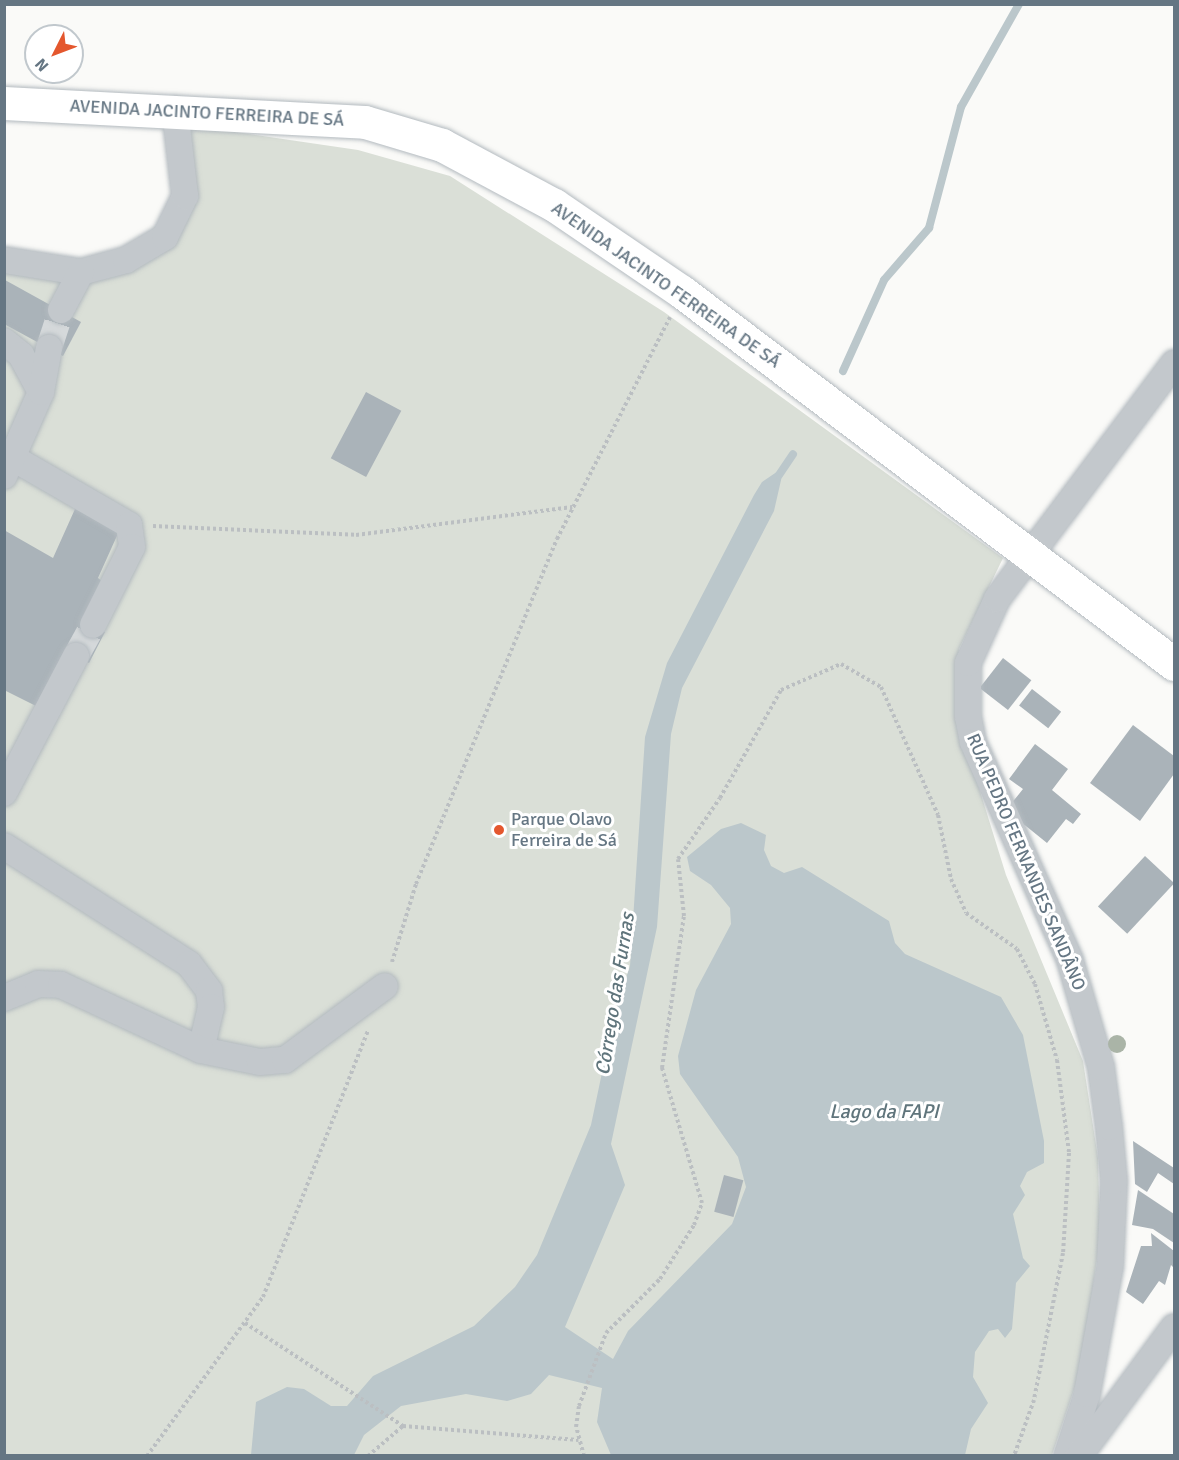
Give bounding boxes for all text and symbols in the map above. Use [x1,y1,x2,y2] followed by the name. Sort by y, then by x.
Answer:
[24,24,84,84] north arrow
[31,54,53,76] text: N
[69,95,345,131] street label: AVENIDA JACINTO FERREIRA DE SÁ
[547,197,785,373] street label: AVENIDA JACINTO FERREIRA DE SÁ
[962,730,1090,994] street label: RUA PEDRO FERNANDES SANDÂNO
[511,809,617,852] place label: Parque Olavo Ferreira de Sá
[492,823,506,837] marker: Parque Olavo Ferreira de Sá
[590,911,640,1077] water label: Córrego das Furnas
[829,1099,939,1123] water label: Lago da FAPI

